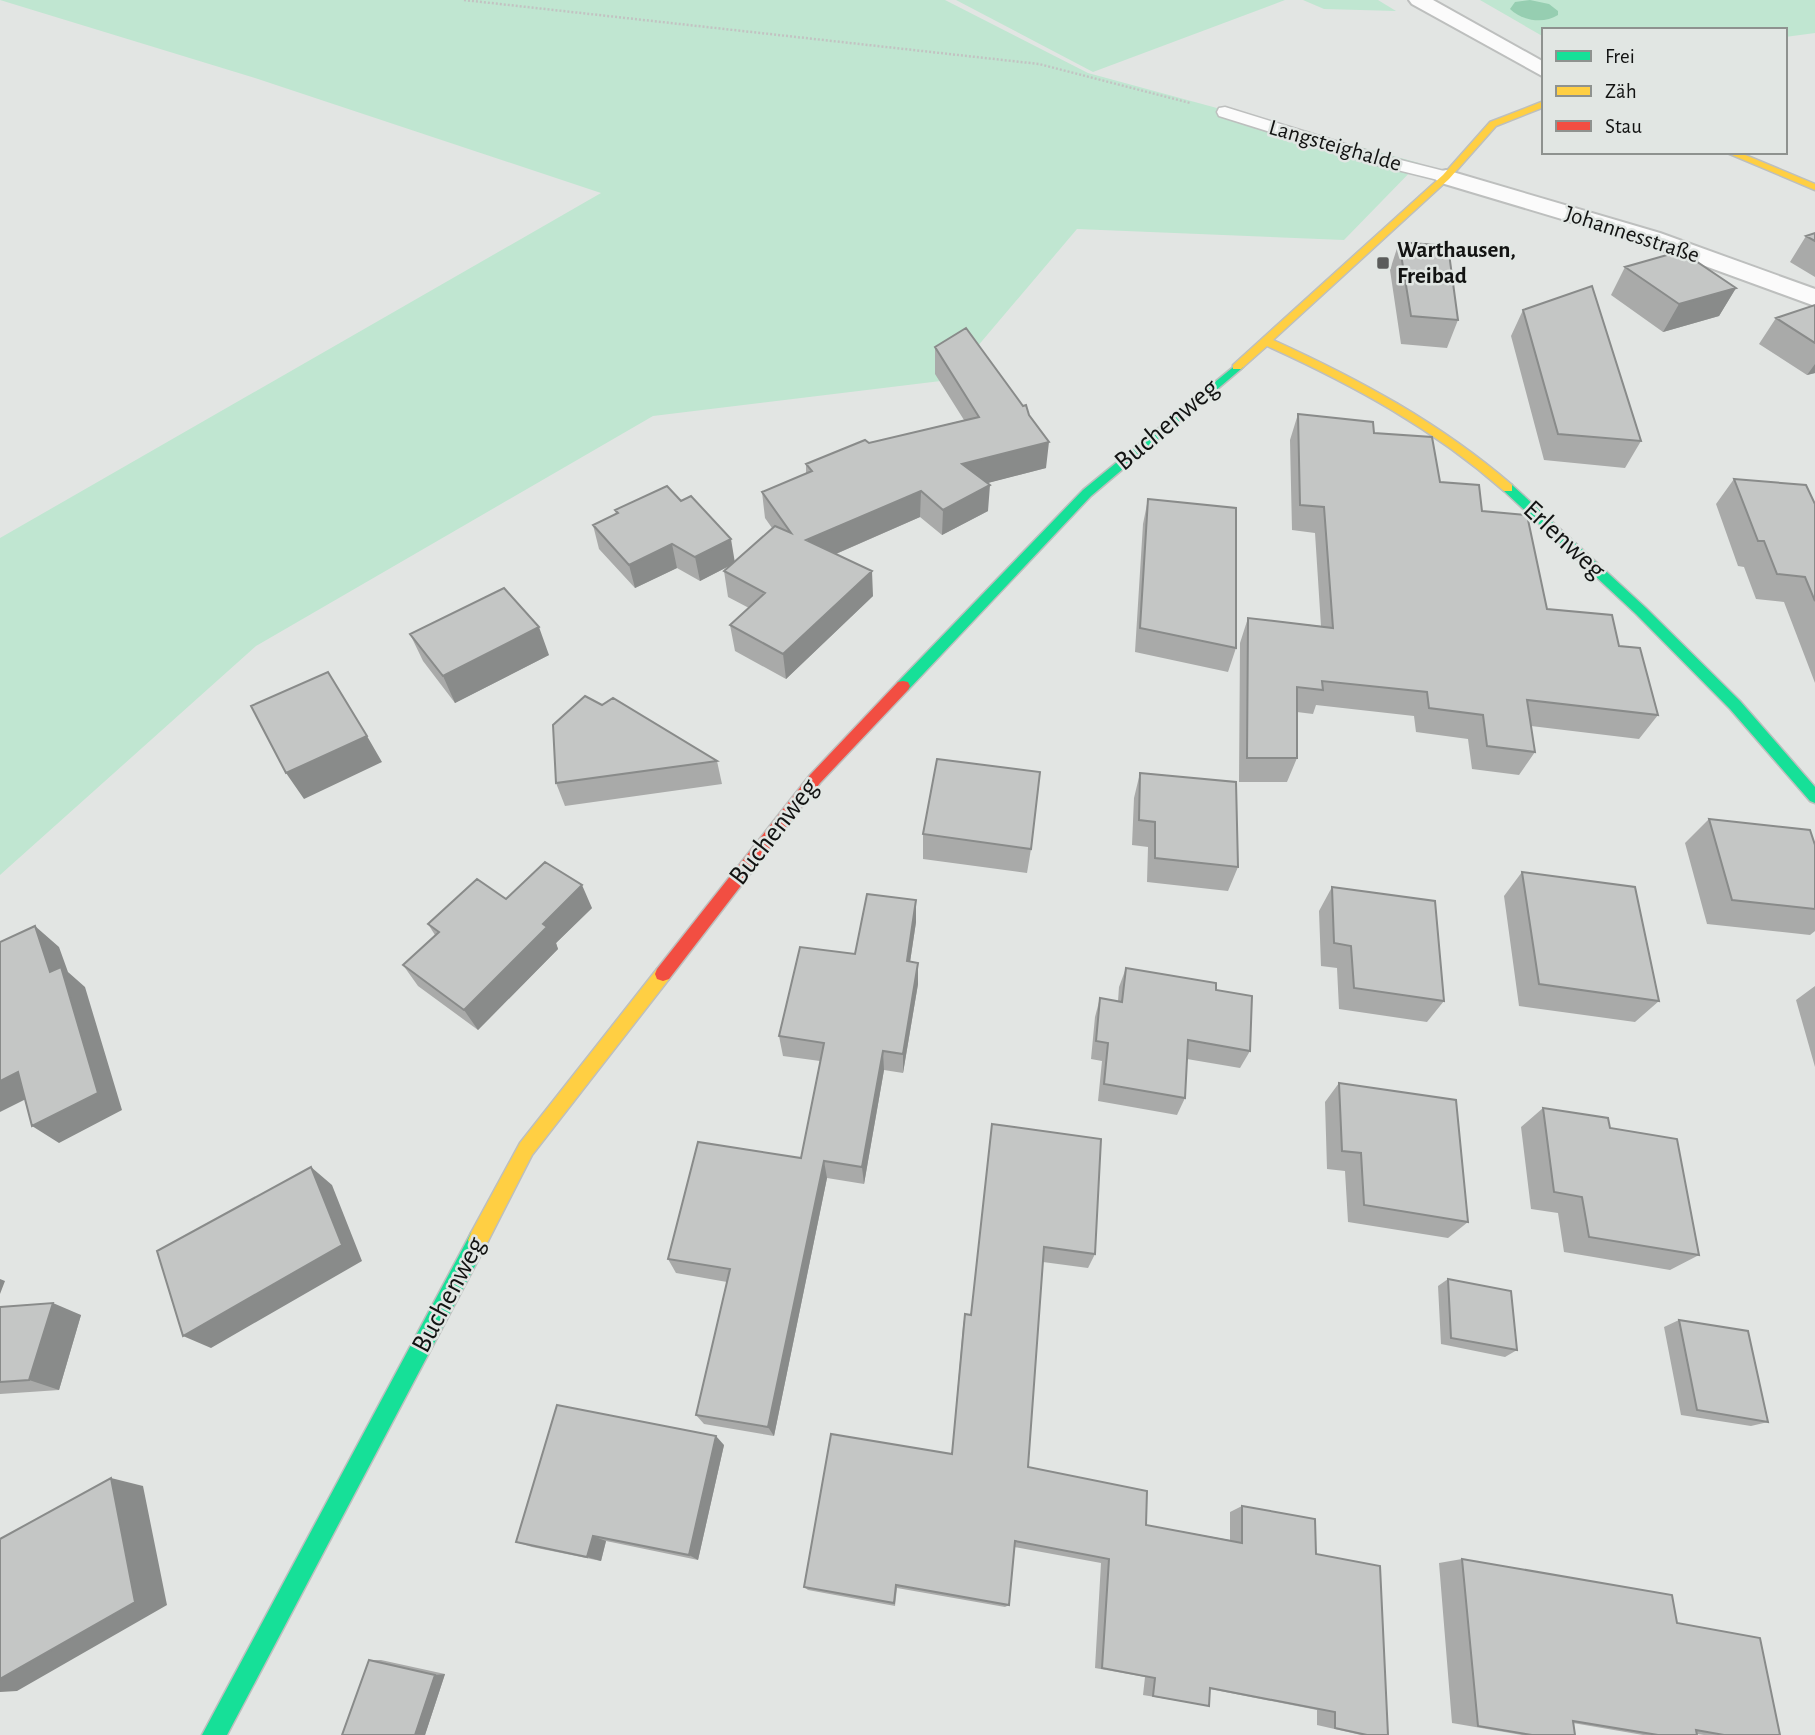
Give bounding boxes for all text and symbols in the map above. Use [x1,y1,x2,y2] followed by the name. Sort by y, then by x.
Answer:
[1542,28,1787,154] legend
[1605,46,1635,67] text: Frei
[1605,81,1637,102] text: Zäh
[1266,116,1404,176] street label: Langsteighalde
[1605,116,1642,137] text: Stau
[1562,202,1702,268] street label: Johannesstraße
[1397,239,1516,288] place label: Warthausen, Freibad
[1375,255,1391,271] marker: Warthausen, Freibad
[1110,373,1225,476] street label: Buchenweg
[1518,495,1611,585] street label: Erlenweg
[724,773,824,890] street label: Buchenweg
[407,1232,491,1357] street label: Buchenweg

